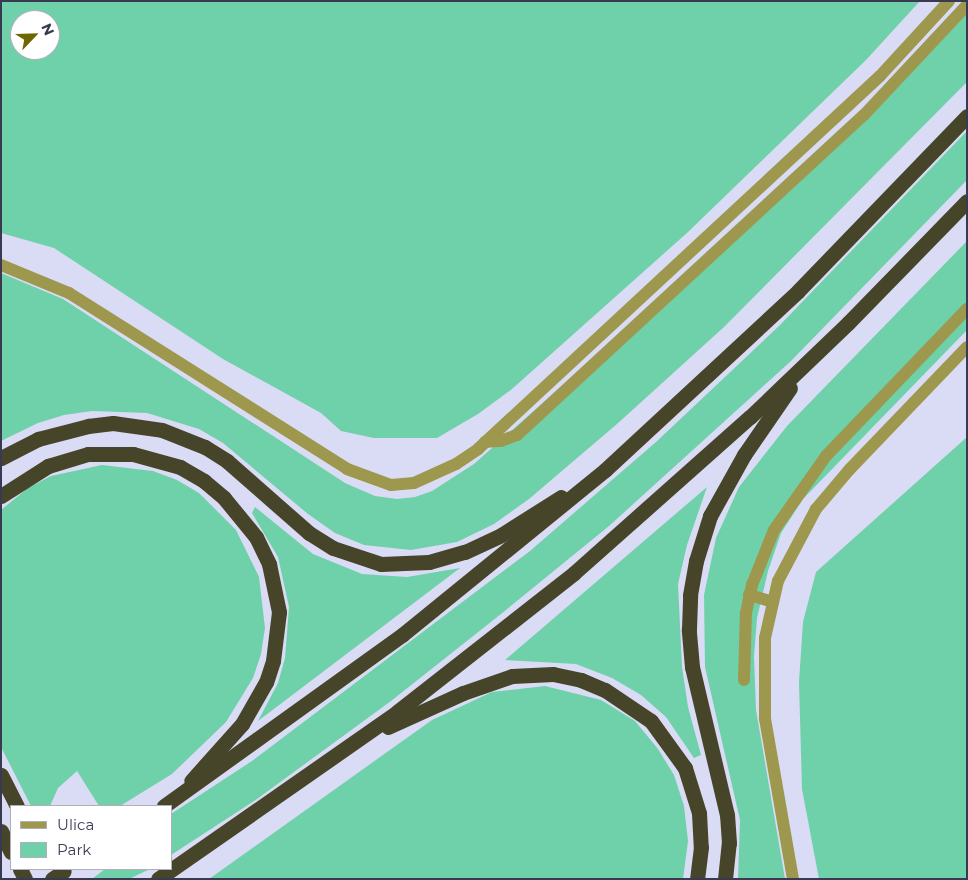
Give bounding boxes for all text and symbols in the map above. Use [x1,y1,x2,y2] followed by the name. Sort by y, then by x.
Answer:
[10,10,60,60] north arrow
[37,20,58,38] text: N
[10,805,172,870] legend
[57,815,94,834] text: Ulica
[57,840,91,859] text: Park

